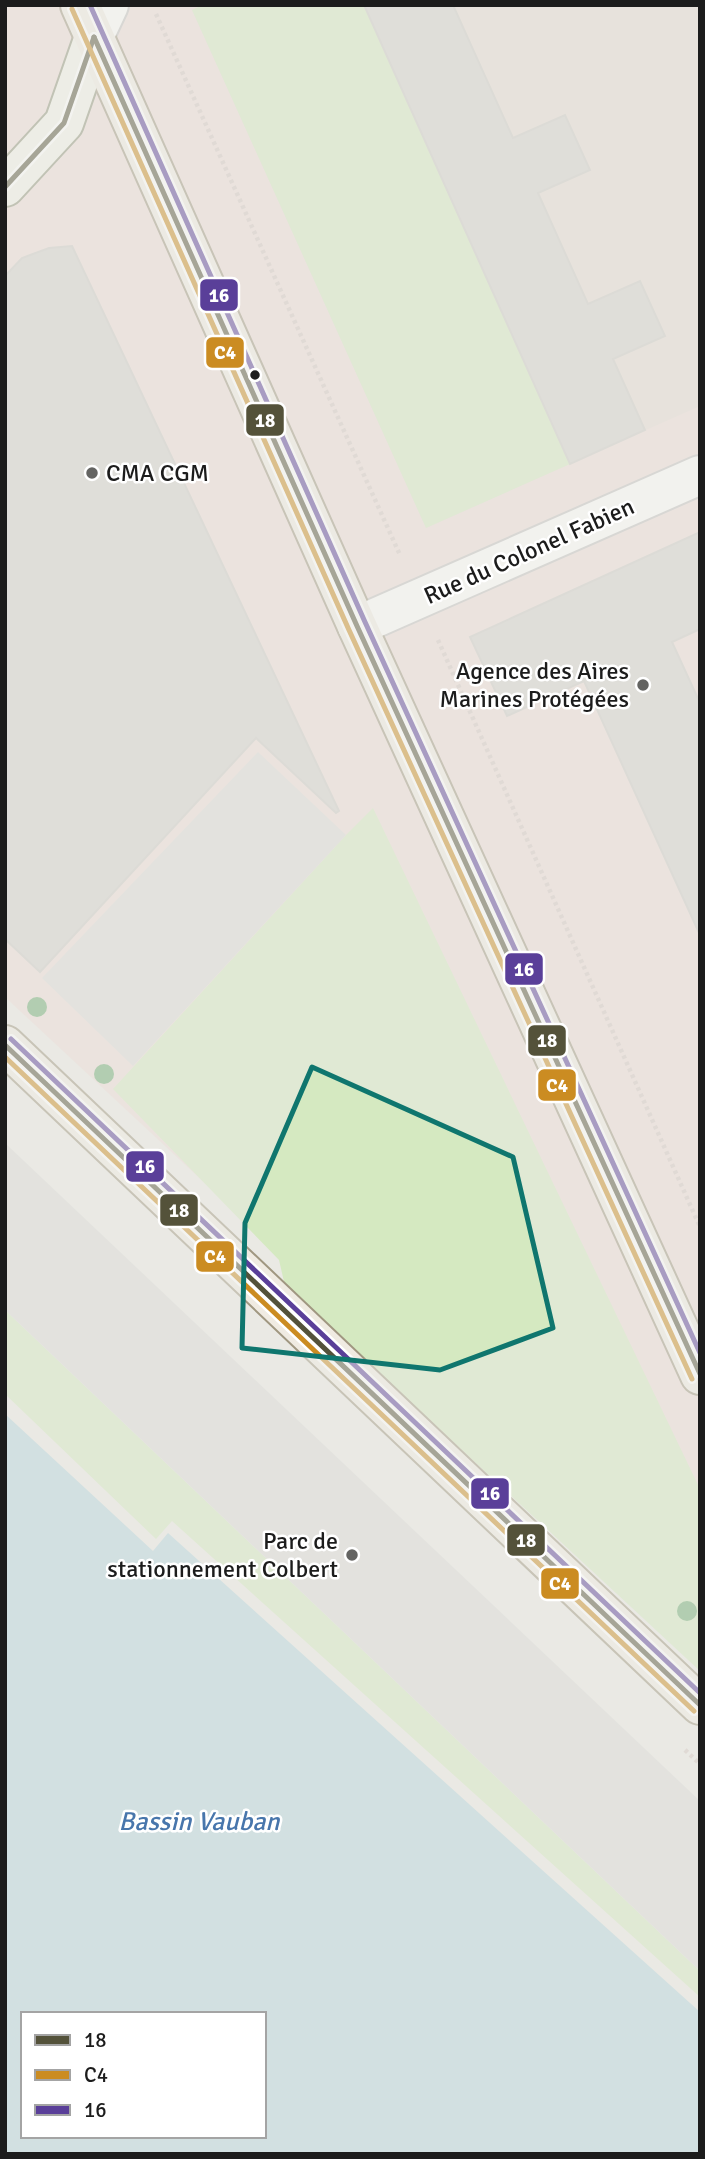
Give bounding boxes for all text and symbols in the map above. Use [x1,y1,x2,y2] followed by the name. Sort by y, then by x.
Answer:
[199,278,239,312] line badge: 16
[209,284,229,308] text: 16
[205,336,245,369] line badge: C4
[214,341,236,365] text: C4
[248,368,262,382] unlabelled marker
[245,403,285,437] line badge: 18
[255,409,275,433] text: 18
[106,458,209,488] place label: CMA CGM
[84,465,100,481] marker: CMA CGM
[419,491,639,611] street label: Rue du Colonel Fabien
[440,656,629,714] place label: Agence des Aires Marines Protégées
[635,677,651,693] marker: Agence des Aires Marines Protégées
[504,952,544,986] line badge: 16
[514,958,534,982] text: 16
[527,1024,567,1057] line badge: 18
[537,1029,557,1053] text: 18
[537,1068,577,1102] line badge: C4
[546,1074,568,1098] text: C4
[125,1150,165,1183] line badge: 16
[135,1155,155,1179] text: 16
[159,1193,199,1227] line badge: 18
[169,1199,189,1223] text: 18
[195,1240,235,1273] line badge: C4
[204,1245,226,1269] text: C4
[470,1477,510,1510] line badge: 16
[480,1482,500,1506] text: 16
[506,1523,546,1557] line badge: 18
[107,1526,338,1584] place label: Parc de stationnement Colbert
[516,1529,536,1553] text: 18
[344,1547,360,1563] marker: Parc de stationnement Colbert
[540,1567,580,1600] line badge: C4
[549,1572,571,1596] text: C4
[118,1806,280,1838] water label: Bassin Vauban
[21,2012,266,2138] legend
[84,2027,107,2053] text: 18
[84,2062,108,2088] text: C4
[84,2097,107,2123] text: 16

